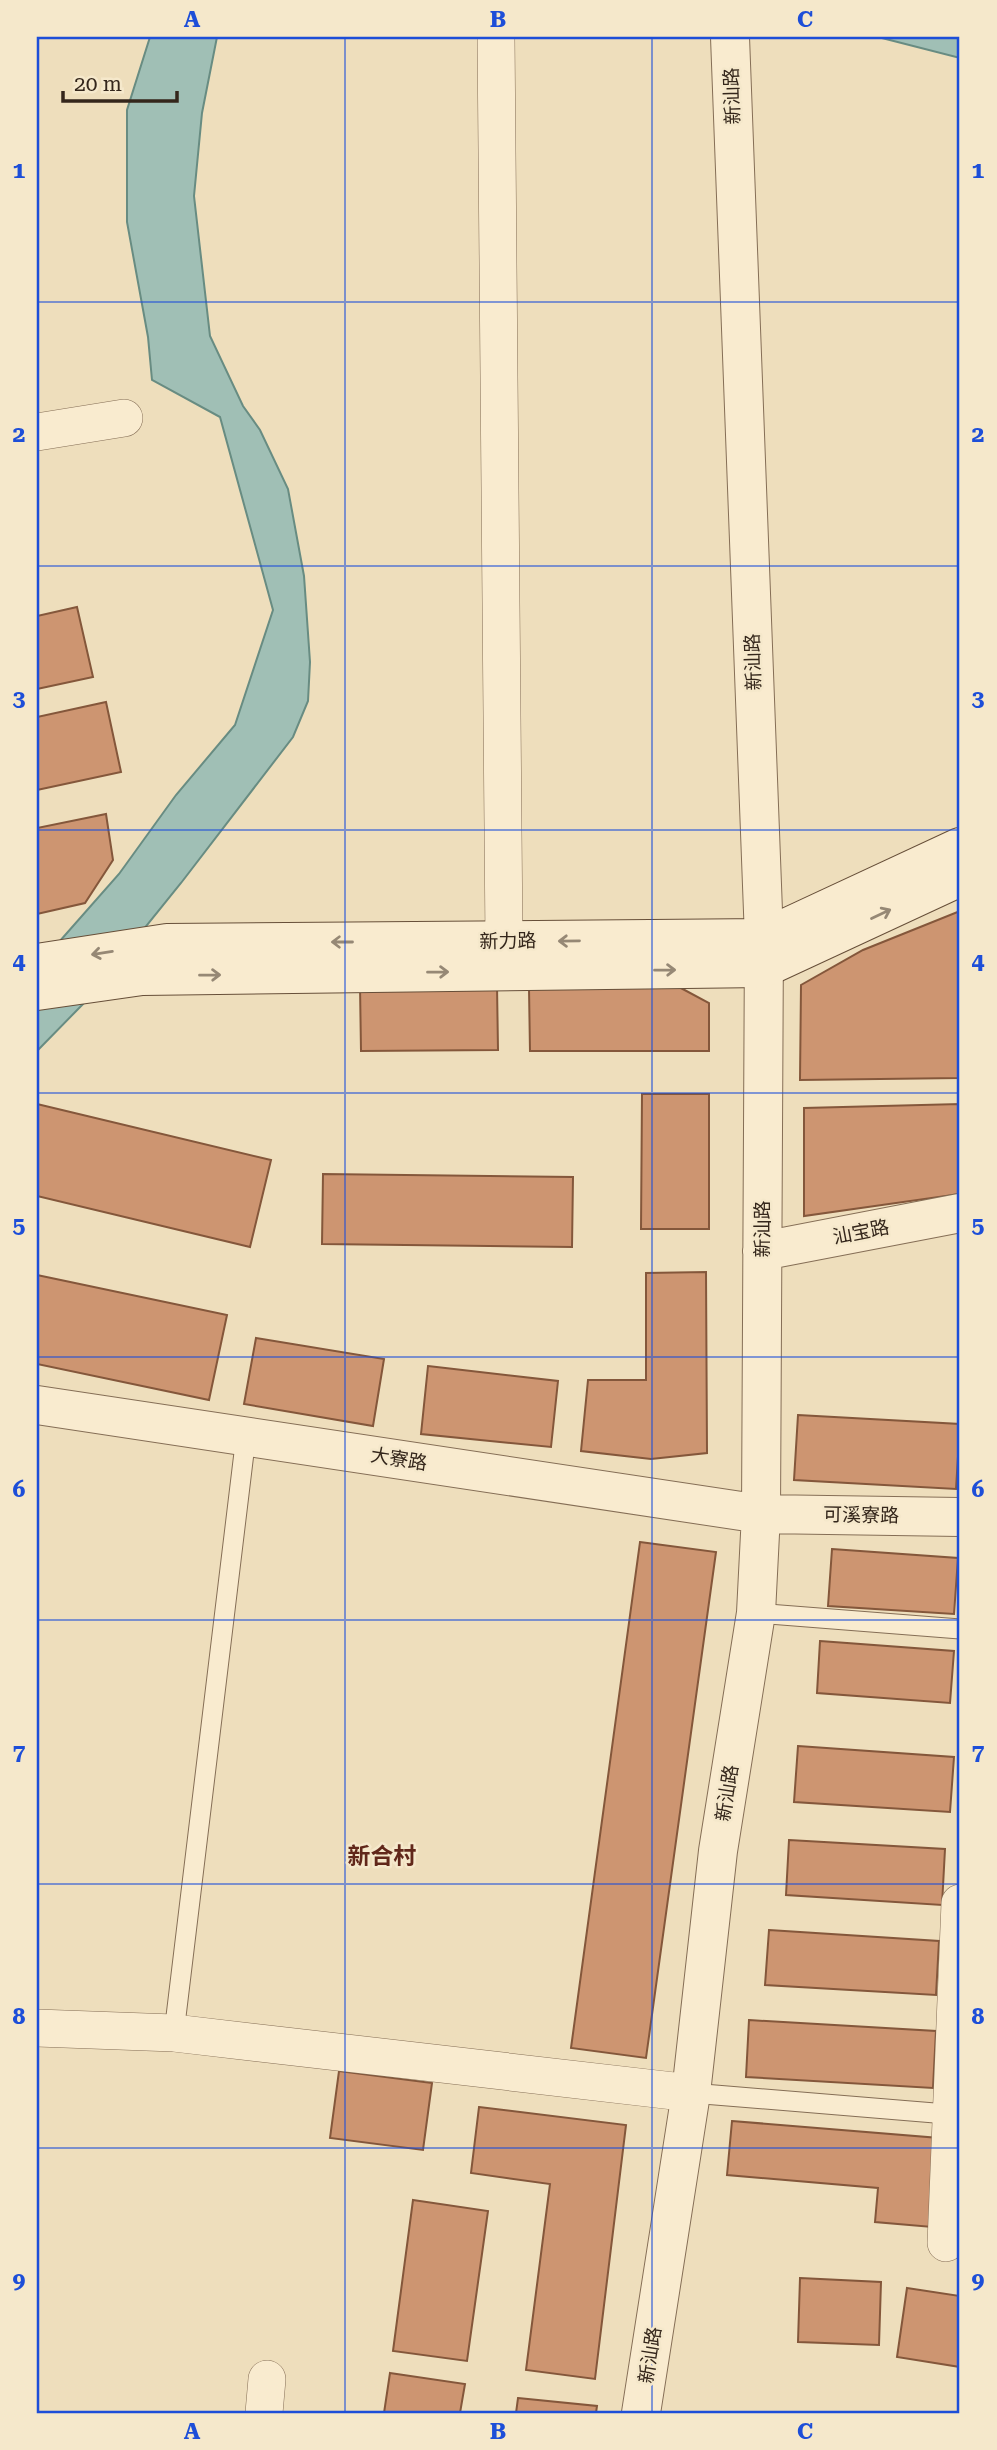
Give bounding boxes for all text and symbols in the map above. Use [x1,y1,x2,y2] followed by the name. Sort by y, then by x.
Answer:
[184,6,201,33] text: A
[490,6,506,33] text: B
[797,6,813,33] text: C
[63,60,177,104] scale bar
[720,67,744,125] street label: 新汕路
[74,72,122,96] text: 20 m
[13,157,26,184] text: 1
[972,157,985,184] text: 1
[13,421,25,448] text: 2
[972,421,984,448] text: 2
[741,633,765,691] street label: 新汕路
[13,685,26,712] text: 3
[972,685,985,712] text: 3
[869,907,891,920] one-way arrow
[479,929,537,953] street label: 新力路
[558,934,581,947] one-way arrow
[330,935,353,949] one-way arrow
[91,947,114,960] one-way arrow
[13,948,26,975] text: 4
[972,948,985,975] text: 4
[653,963,676,976] one-way arrow
[426,966,449,979] one-way arrow
[198,968,221,982] one-way arrow
[751,1200,774,1258] street label: 新汕路
[13,1212,26,1239] text: 5
[972,1212,985,1239] text: 5
[831,1215,891,1249] street label: 汕宝路
[369,1443,429,1475] street label: 大寮路
[13,1476,26,1503] text: 6
[972,1476,985,1503] text: 6
[823,1503,899,1527] street label: 可溪寮路
[13,1739,26,1766] text: 7
[972,1739,985,1766] text: 7
[711,1763,743,1823] street label: 新汕路
[348,1843,417,1870] district label: 新合村
[13,2003,26,2030] text: 8
[972,2003,985,2030] text: 8
[13,2267,26,2294] text: 9
[972,2267,985,2294] text: 9
[634,2325,666,2385] street label: 新汕路
[184,2418,201,2445] text: A
[490,2418,506,2445] text: B
[797,2418,813,2445] text: C

